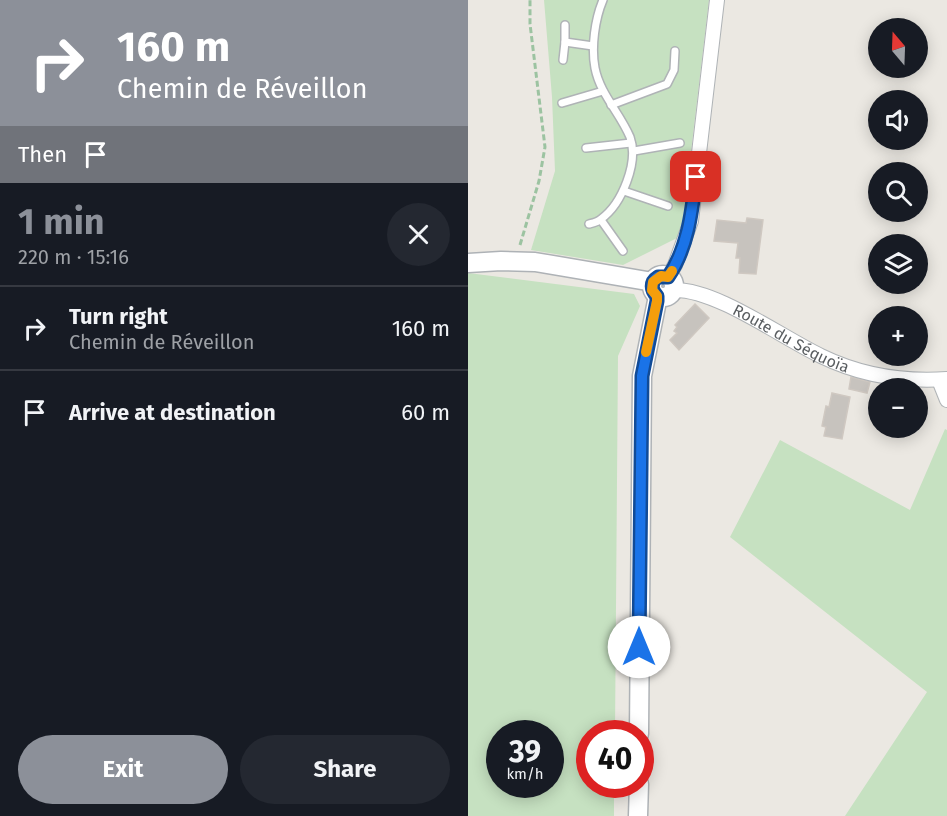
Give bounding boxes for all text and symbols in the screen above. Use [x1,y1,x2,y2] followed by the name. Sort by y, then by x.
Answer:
[868,18,928,78] north arrow
[868,18,928,438] map controls
[117,22,230,72] text: 160 m
[18,24,96,102] icon: right
[117,73,367,105] text: Chemin de Réveillon
[868,90,928,150] button: sound
[79,138,112,171] icon: arrive
[18,141,67,168] text: Then
[670,151,721,202] pin
[679,160,712,193] icon: arrive
[868,162,928,222] button: search
[18,200,105,244] text: 1 min
[387,203,450,266] button: close
[868,234,928,294] button: layers
[18,245,129,269] text: 220 m · 15:16
[730,300,852,376] street label: Route du Séquoïa
[69,303,168,330] text: Turn right
[868,306,928,366] button: +
[18,312,51,345] icon: right
[392,315,450,342] text: 160 m
[69,330,255,354] text: Chemin de Réveillon
[868,378,928,438] button: −
[18,396,51,429] icon: arrive
[69,399,276,426] text: Arrive at destination
[401,399,450,426] text: 60 m
[607,615,671,679] position arrow
[576,720,654,798] speed limit sign: 40
[509,734,541,770] text: 39
[18,735,228,804] button: Exit
[240,735,450,804] button: Share
[506,765,544,783] text: km/h

